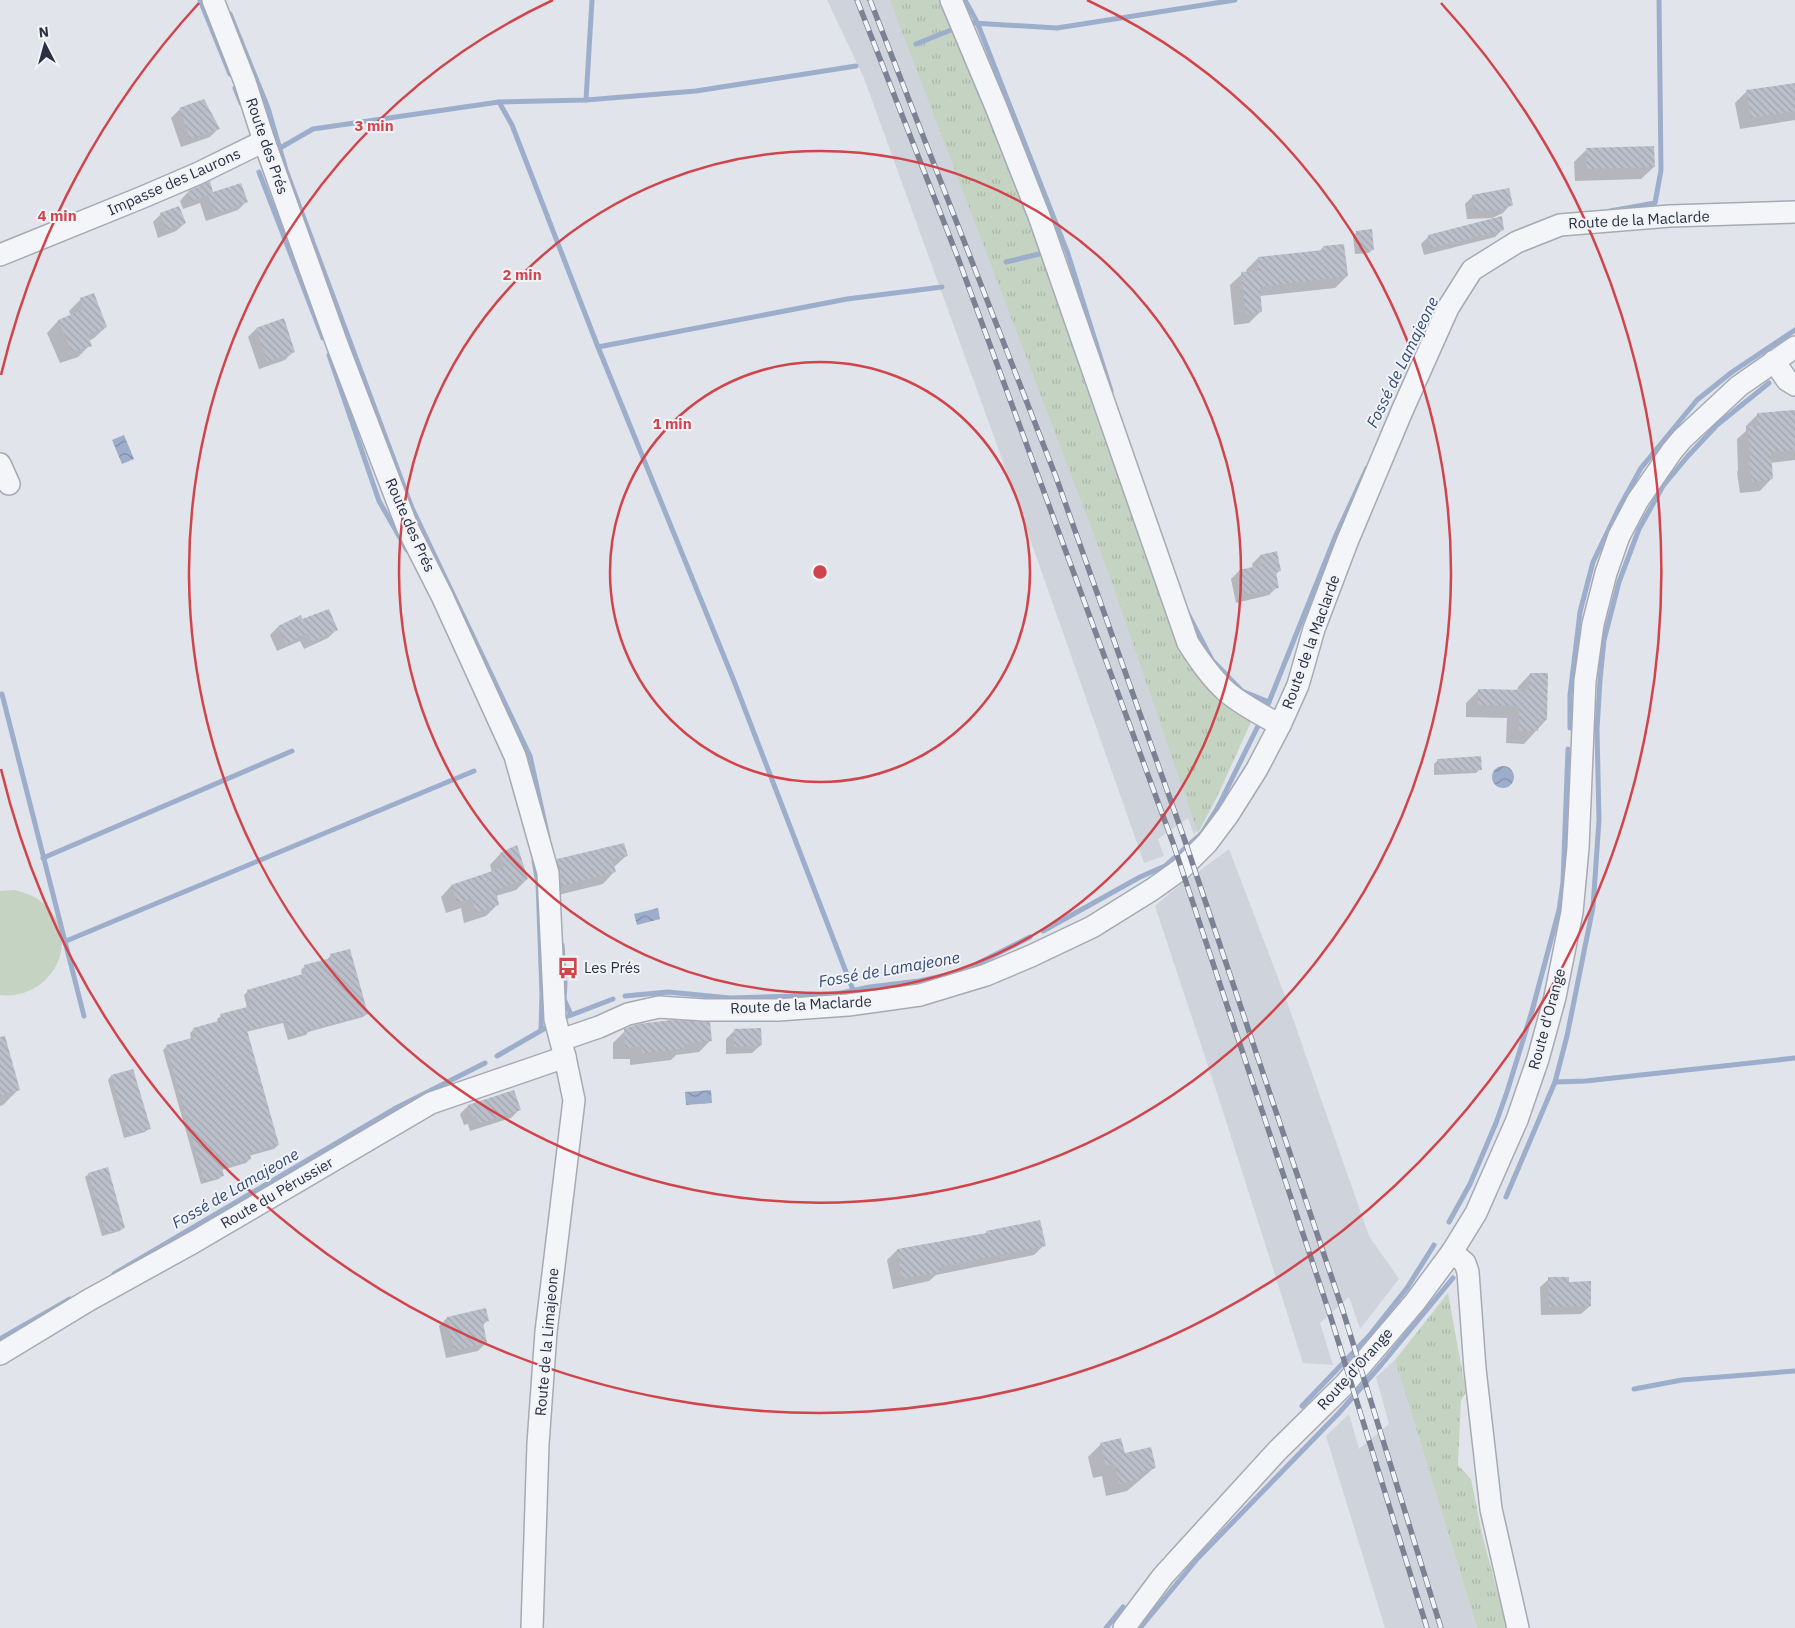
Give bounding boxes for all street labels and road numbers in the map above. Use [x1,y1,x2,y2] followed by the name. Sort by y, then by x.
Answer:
[242,95,293,197] street label: Route des Prés
[104,144,243,219] street label: Impasse des Laurons
[1568,206,1710,233] street label: Route de la Maclarde
[381,475,440,575] street label: Route des Prés
[1277,572,1344,712] street label: Route de la Maclarde
[1524,966,1569,1072] street label: Route d'Orange
[730,991,872,1018] street label: Route de la Maclarde
[217,1152,337,1233] street label: Route du Pérussier
[531,1267,562,1417] street label: Route de la Limajeone
[1313,1324,1397,1414] street label: Route d'Orange

